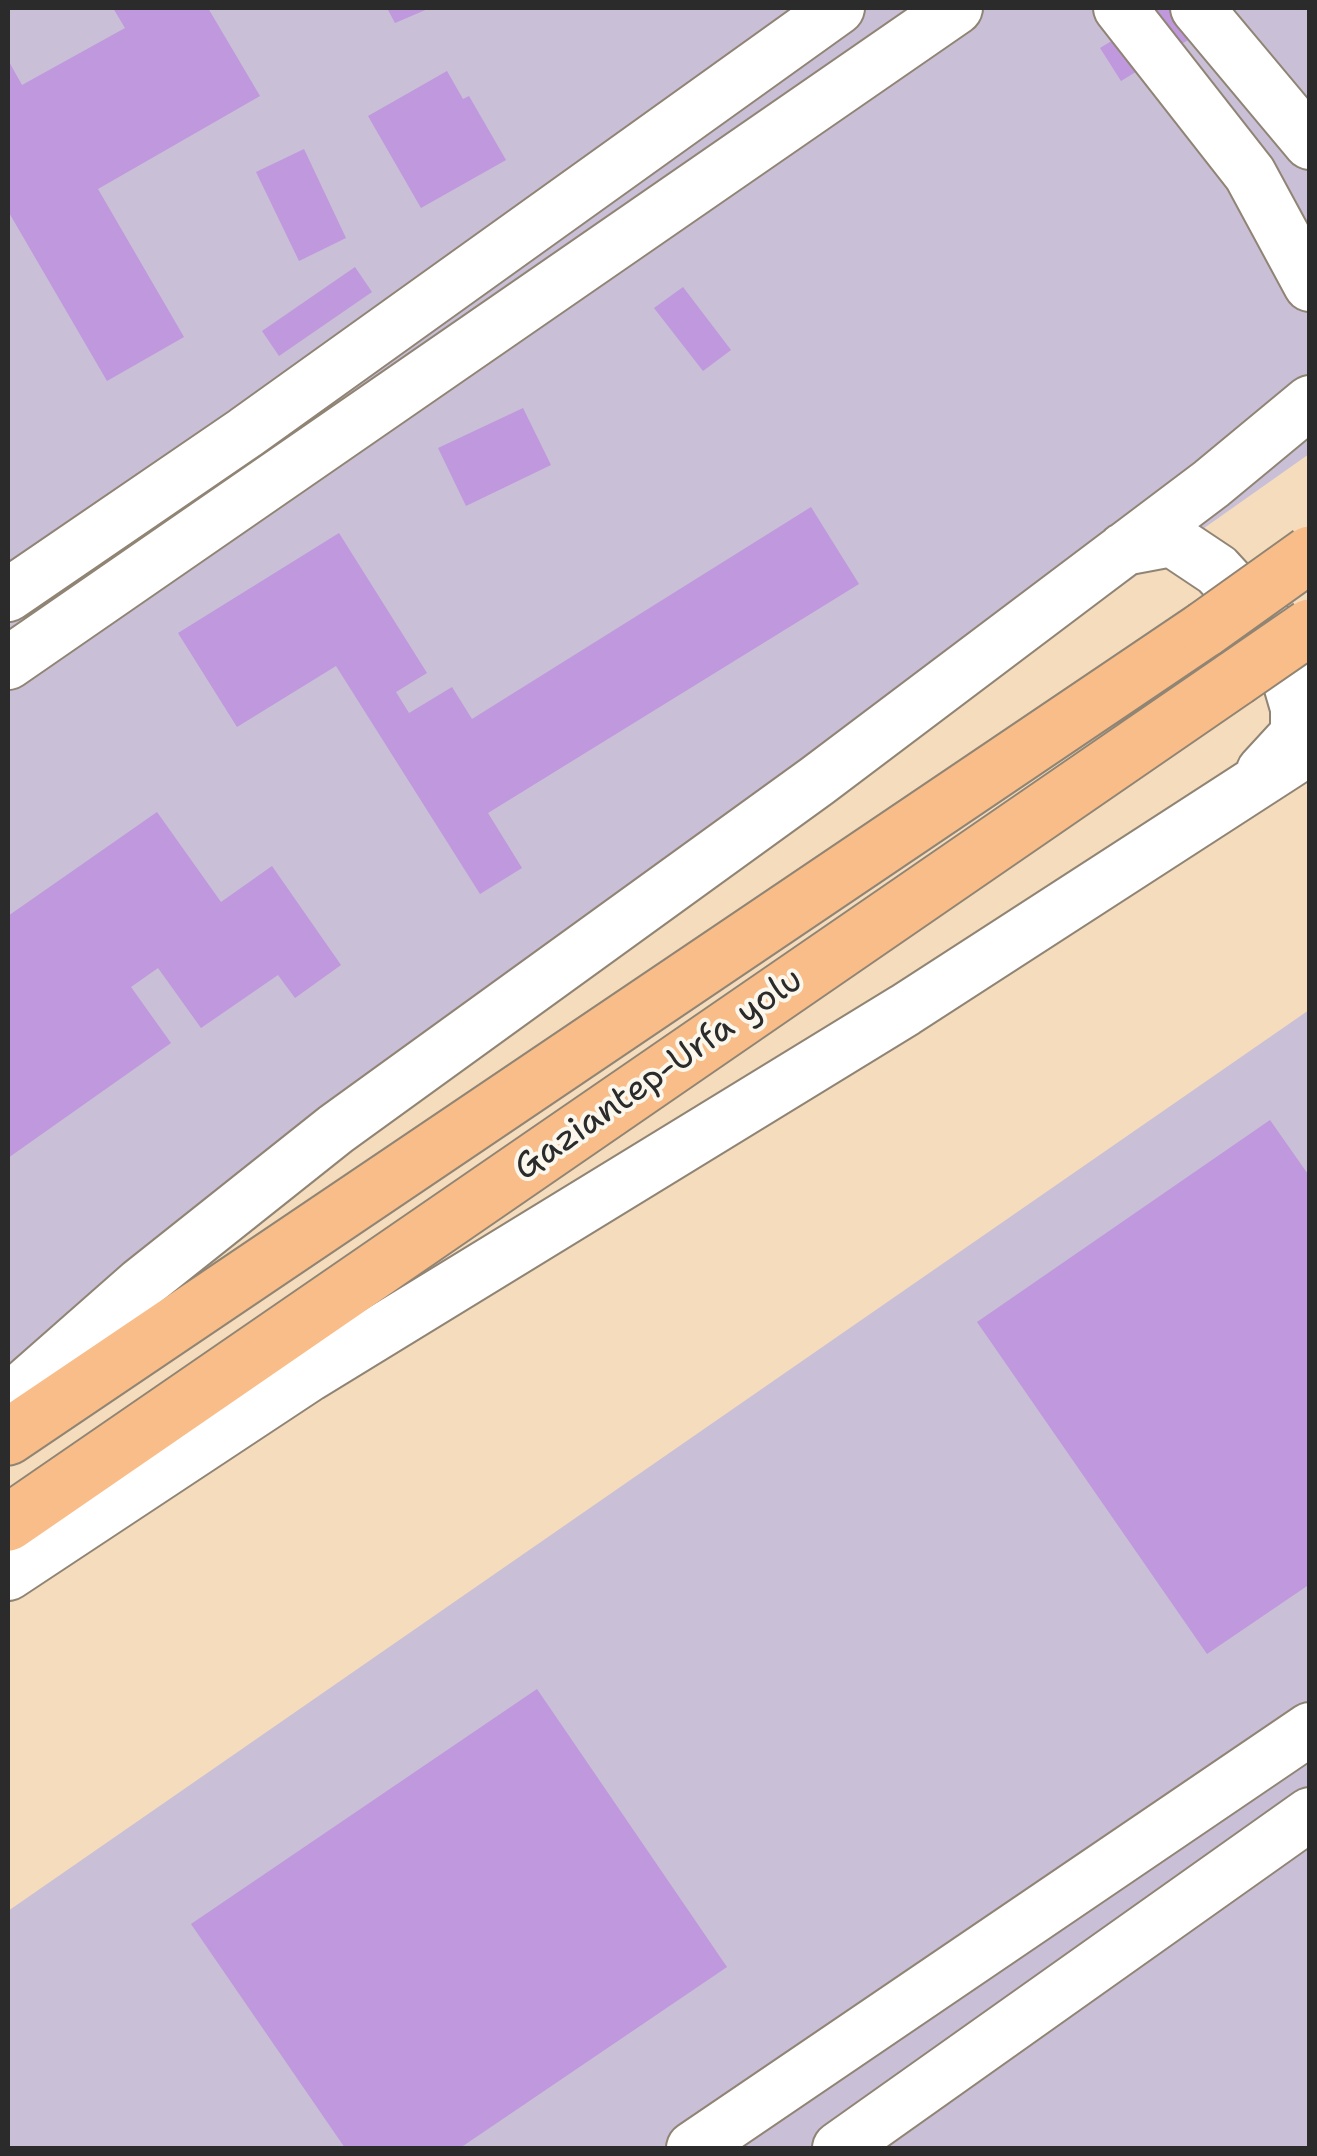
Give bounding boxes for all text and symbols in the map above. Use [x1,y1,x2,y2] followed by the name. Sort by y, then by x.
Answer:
[507,960,811,1190] street label: Gaziantep-Urfa yolu

